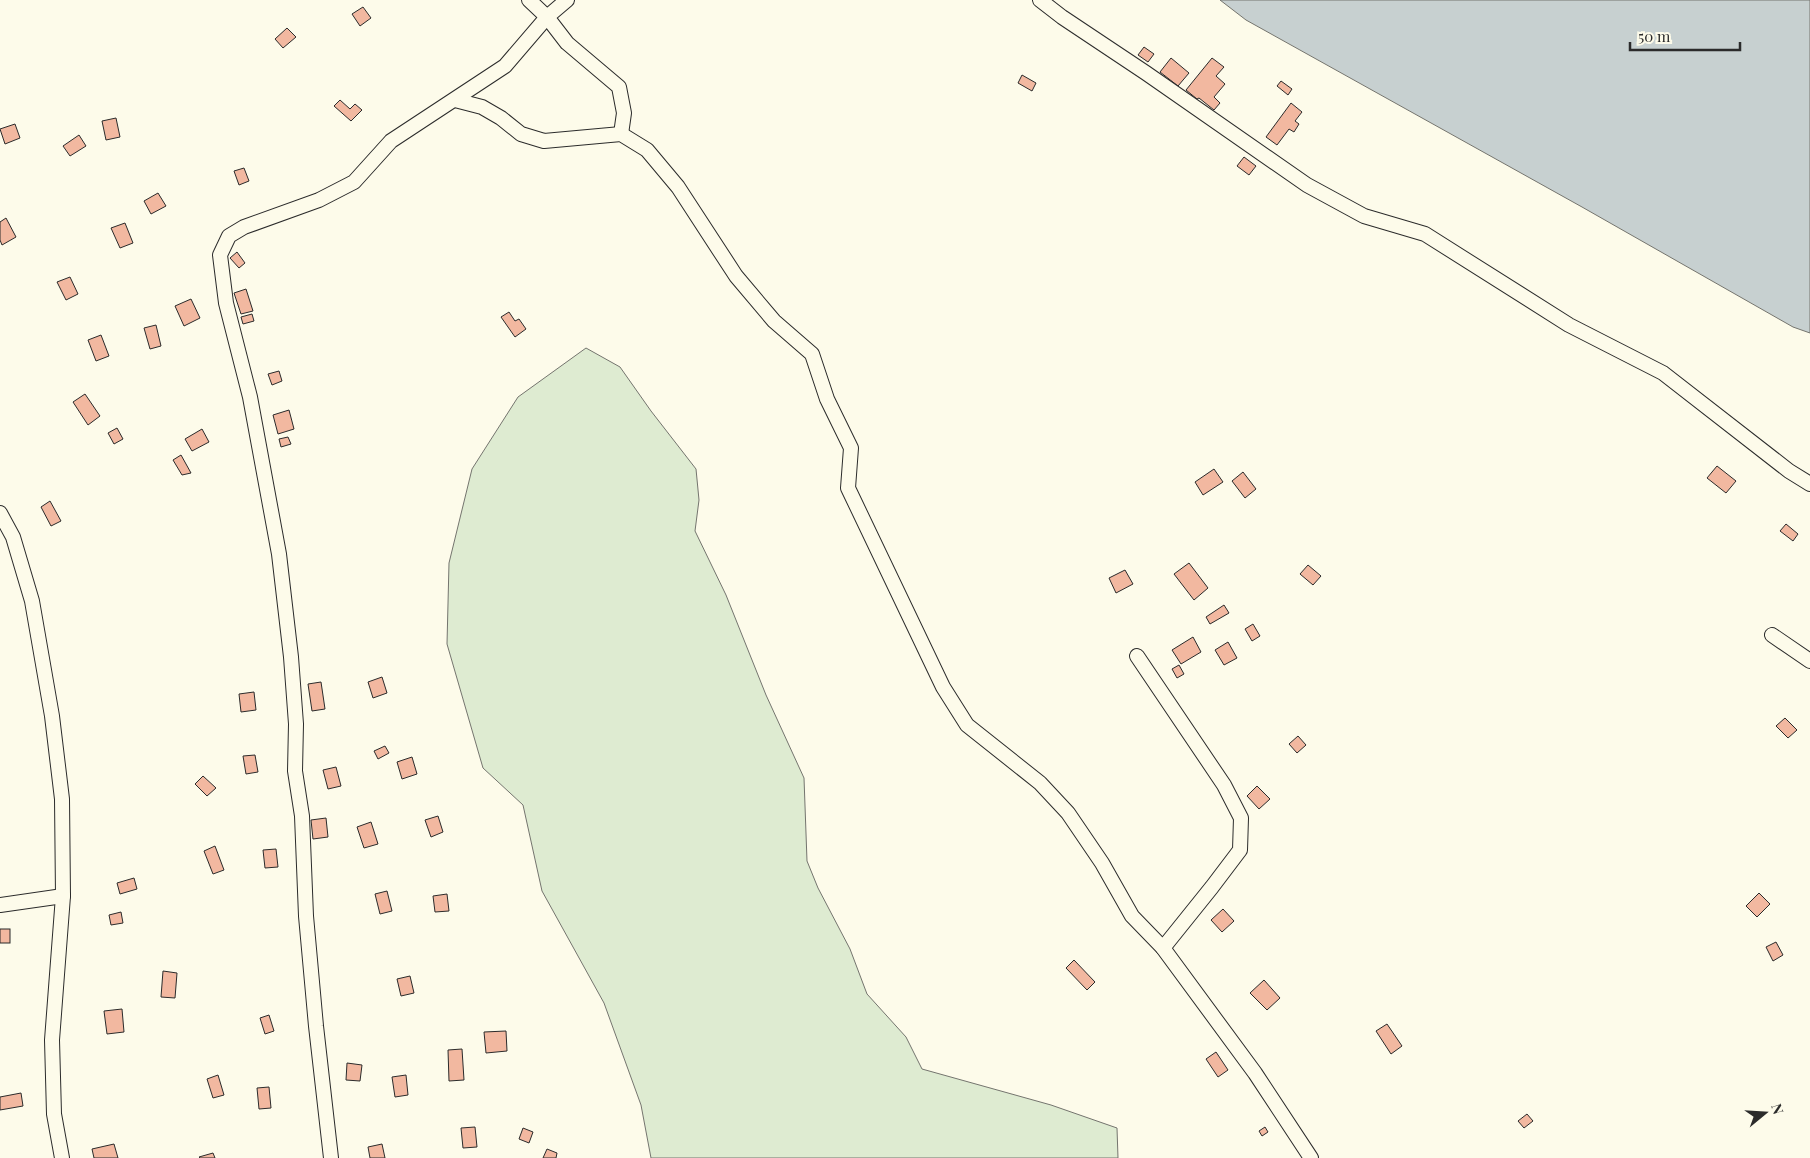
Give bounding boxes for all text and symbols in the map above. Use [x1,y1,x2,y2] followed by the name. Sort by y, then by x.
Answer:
[1630,20,1740,52] scale bar
[1638,26,1671,46] text: 50 m
[1740,1088,1790,1138] north arrow
[1767,1101,1788,1117] text: N

